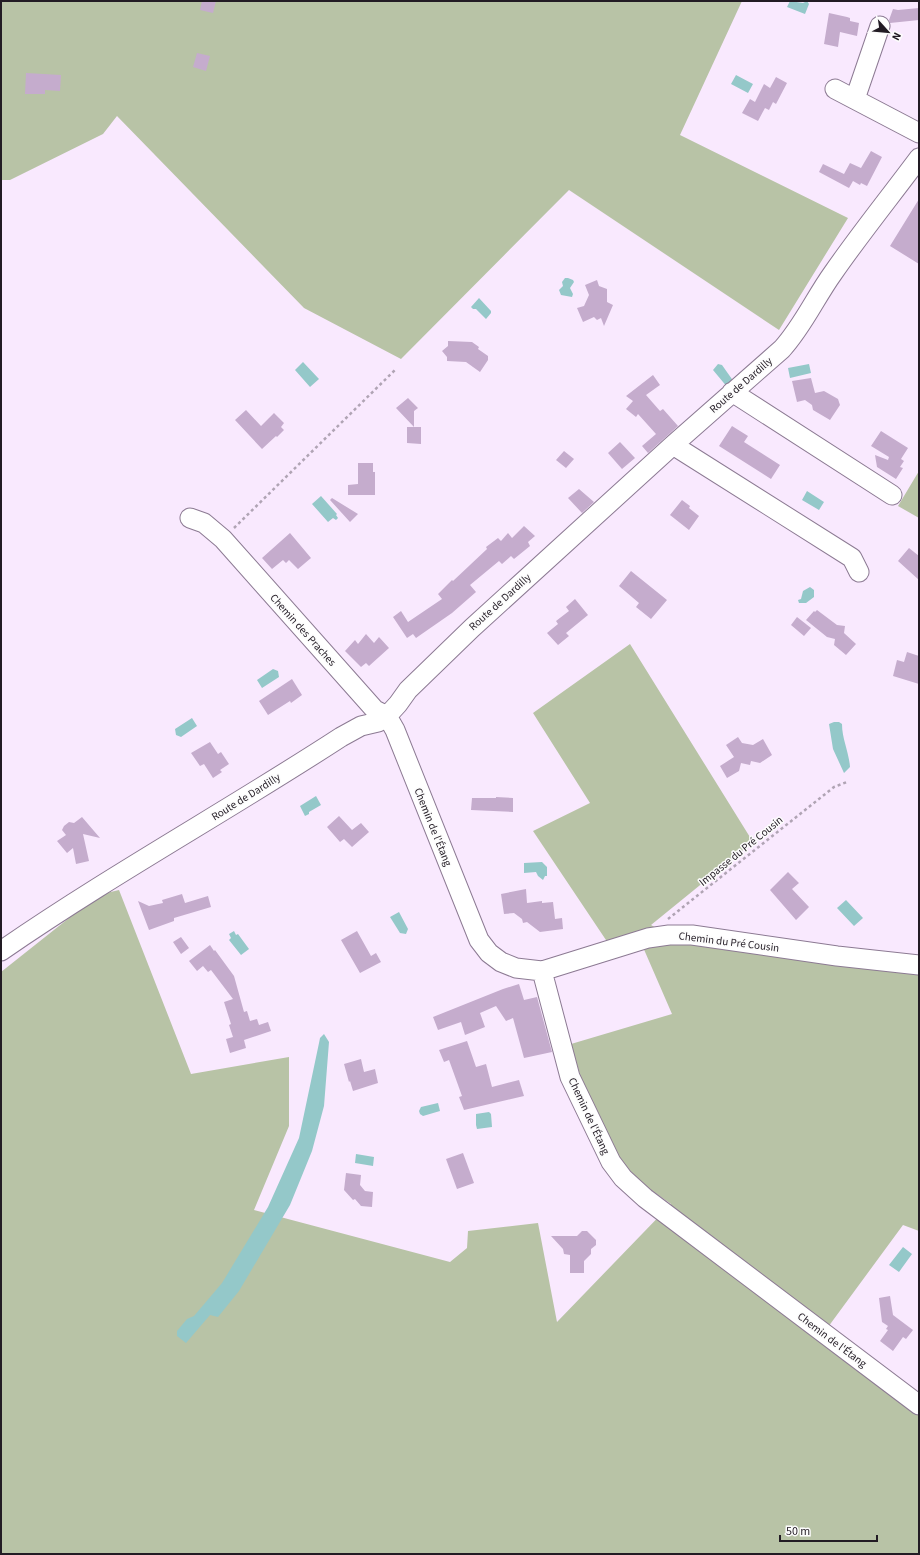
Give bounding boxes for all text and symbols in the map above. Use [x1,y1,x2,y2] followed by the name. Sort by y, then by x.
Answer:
[868,12,908,52] north arrow
[888,30,905,43] text: N
[706,354,776,416] street label: Route de Dardilly
[466,570,534,634] street label: Route de Dardilly
[266,591,340,670] street label: Chemin des Praches
[209,770,283,824] street label: Route de Dardilly
[410,786,456,869] street label: Chemin de l'Étang
[696,813,786,889] street label: Impasse du Pré Cousin
[678,928,780,956] street label: Chemin du Pré Cousin
[565,1075,614,1157] street label: Chemin de l'Étang
[794,1309,870,1371] street label: Chemin de l'Étang
[780,1517,877,1543] scale bar
[786,1523,810,1540] text: 50 m

